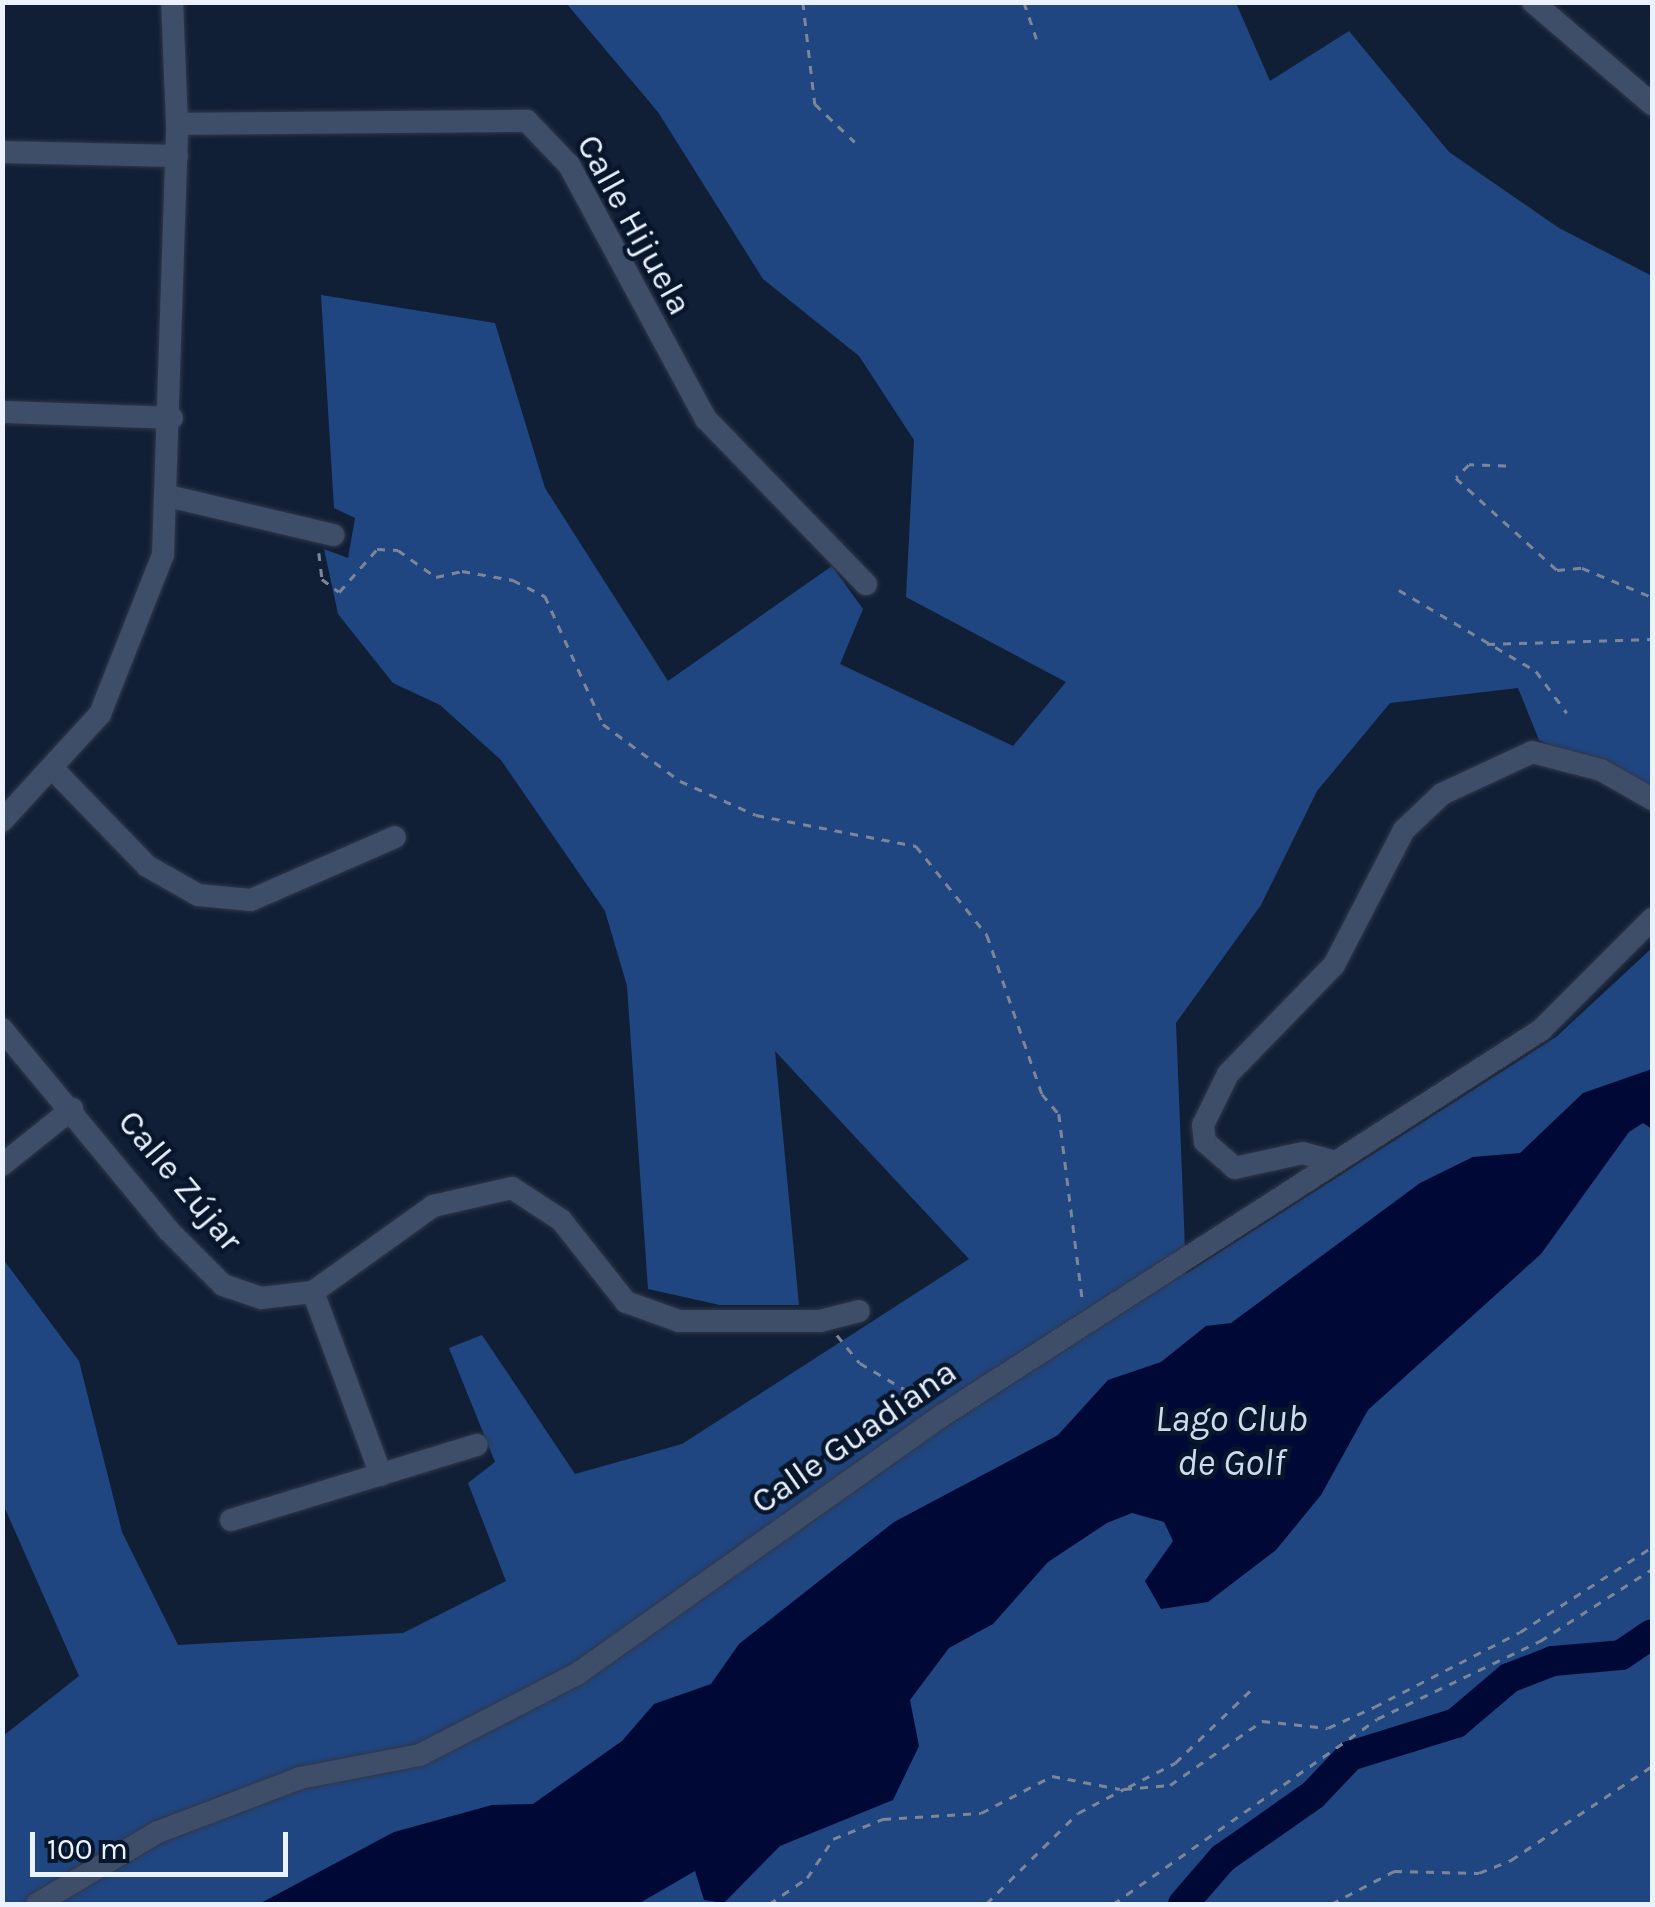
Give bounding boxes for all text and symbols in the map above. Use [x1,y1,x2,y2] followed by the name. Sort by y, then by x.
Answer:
[567,128,701,322] street label: Calle Hijuela
[109,1102,251,1260] street label: Calle Zújar
[743,1351,965,1523] street label: Calle Guadiana
[1155,1396,1307,1486] water label: Lago Club de Golf
[35,1812,292,1874] scale bar
[47,1831,128,1867] text: 100 m

